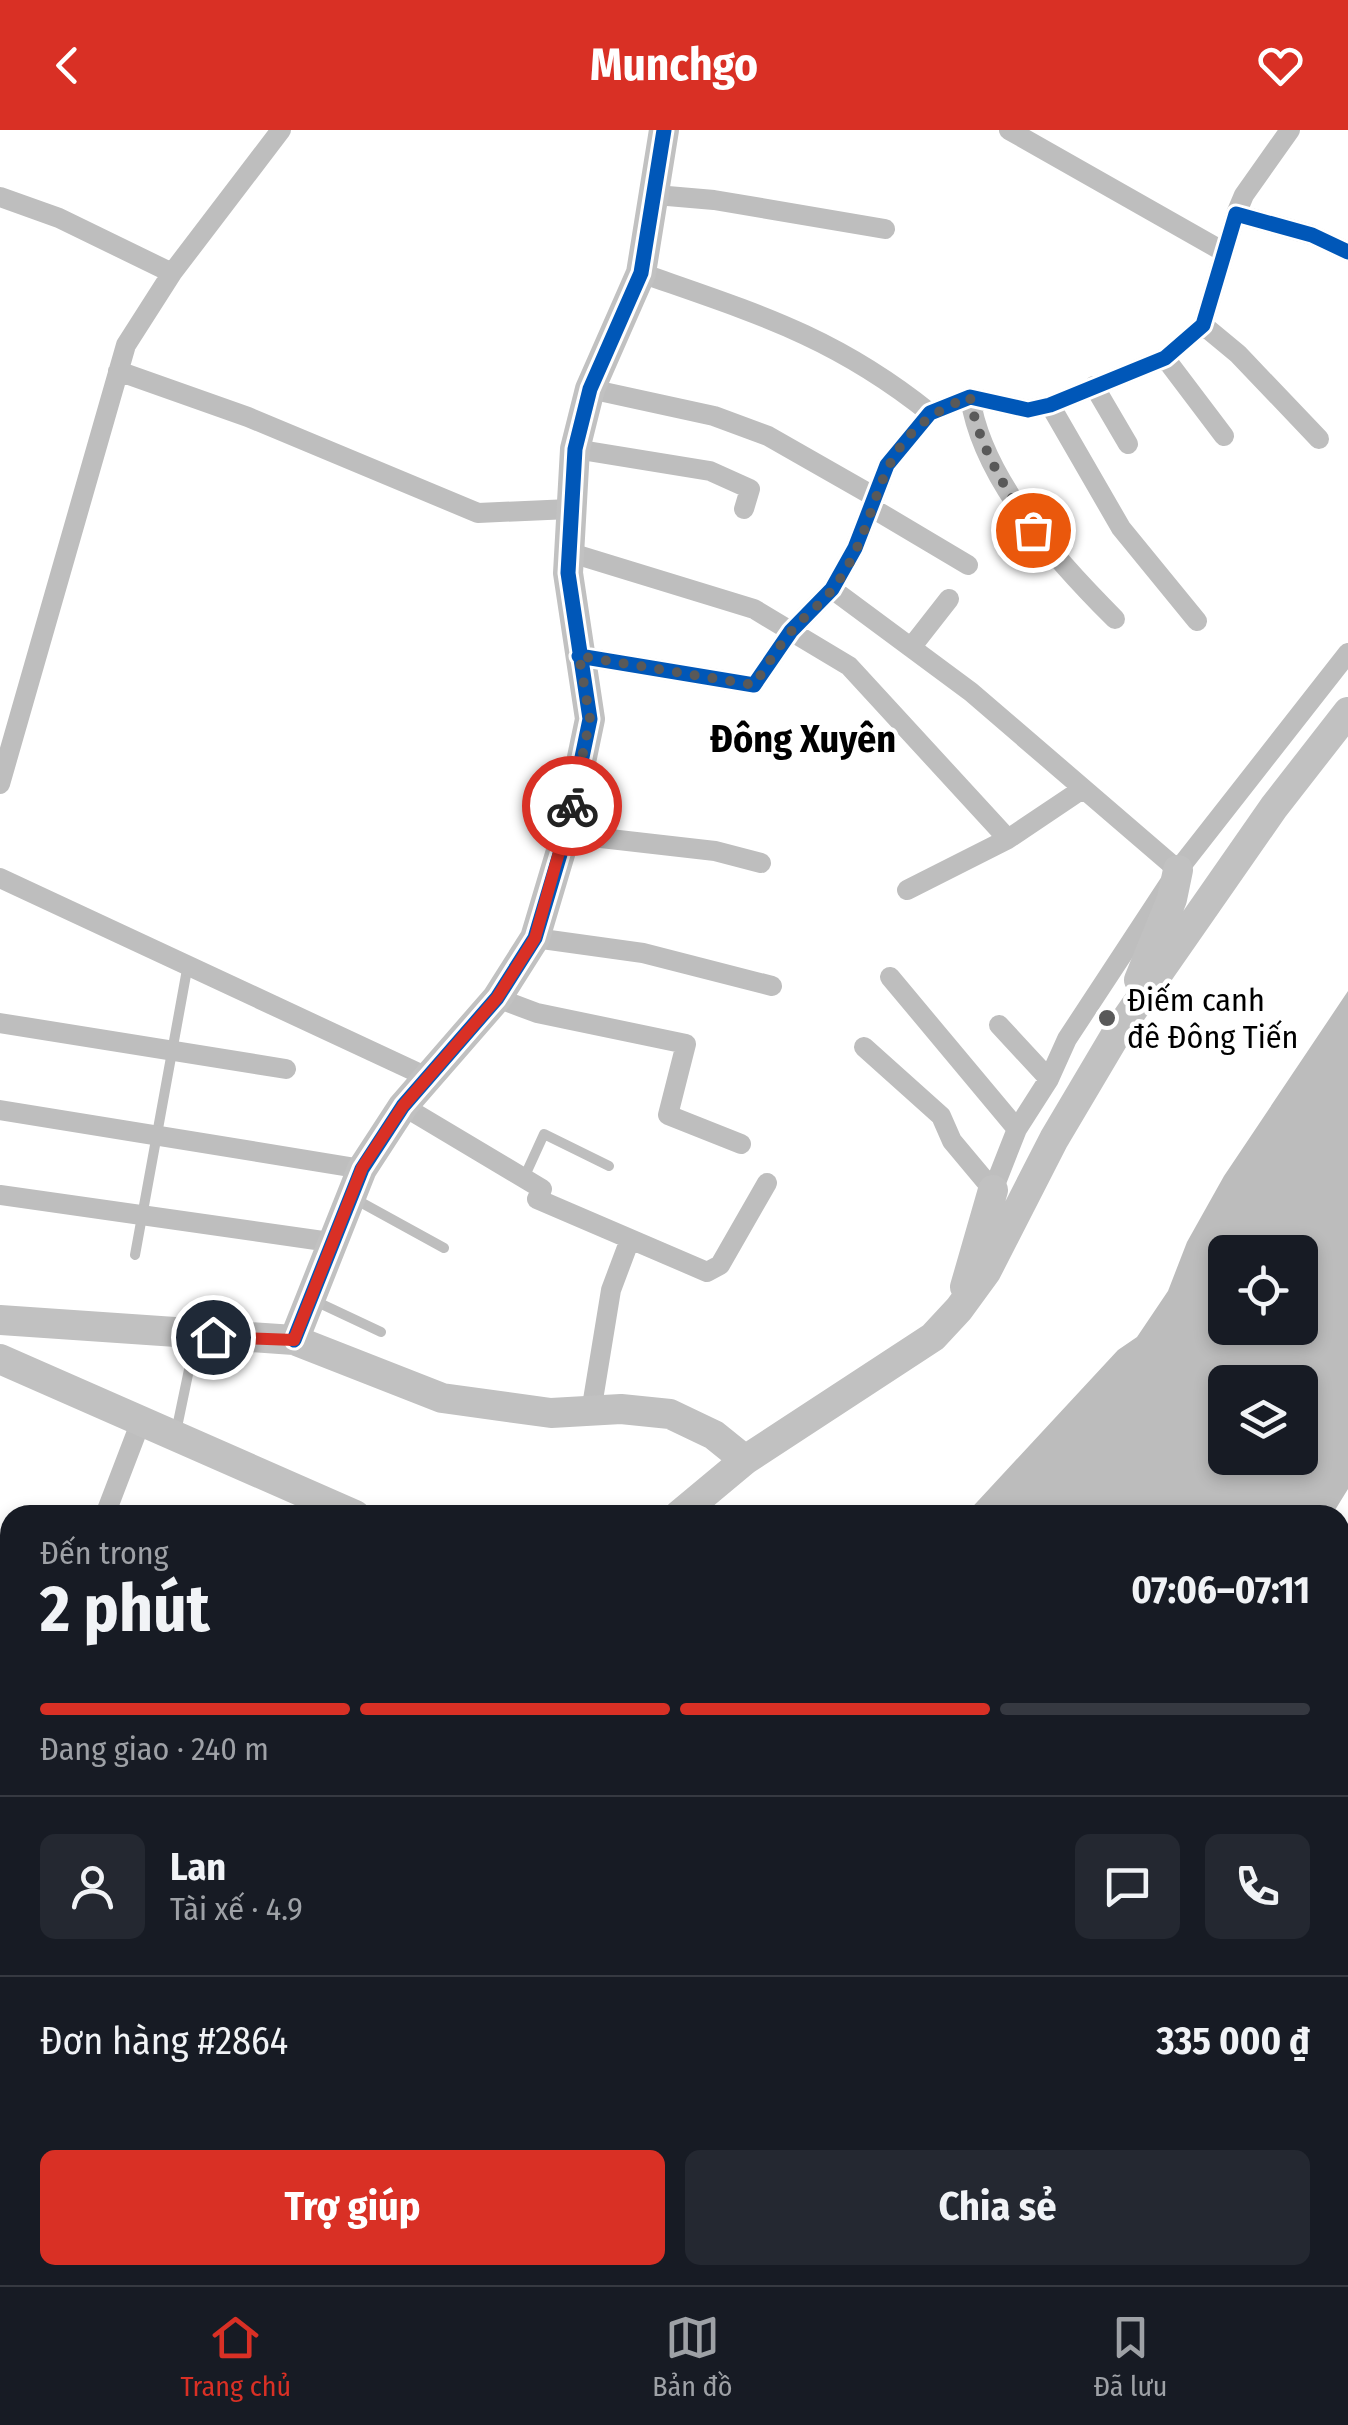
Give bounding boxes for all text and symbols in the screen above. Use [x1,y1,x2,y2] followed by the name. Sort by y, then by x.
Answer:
[40,38,95,93] icon: back
[590,38,758,92] text: Munchgo
[1253,38,1308,93] icon: heart
[991,488,1076,573] pin
[1006,503,1061,558] icon: bag
[710,716,896,762] district label: Đông Xuyên
[522,756,622,856] courier
[545,779,600,834] icon: bike
[1127,981,1298,1056] place label: Điếm canh đê Đông Tiến
[1096,1007,1118,1029] marker: Điếm canh đê Đông Tiến
[1208,1235,1318,1475] map controls
[1208,1235,1318,1345] button: locate
[171,1295,256,1380] pin
[186,1310,241,1365] icon: home
[1208,1365,1318,1475] button: layers
[40,1534,169,1572] text: Đến trong
[1131,1567,1310,1613] text: 07:06–07:11
[40,1570,210,1648] text: 2 phút
[40,1730,269,1768] text: Đang giao · 240 m
[40,1834,145,1939] button: person
[1075,1834,1180,1939] button: chat
[1205,1834,1310,1939] button: phone
[170,1844,226,1890] text: Lan
[170,1890,303,1928] text: Tài xế · 4.9
[40,2018,288,2064] text: Đơn hàng #2864
[1156,2018,1310,2064] text: 335 000 ₫
[40,2150,665,2265] button: Trợ giúp
[685,2150,1310,2265] button: Chia sẻ
[181,2310,291,2403] tab: Trang chủ
[652,2310,732,2403] tab: Bản đồ
[1093,2310,1168,2403] tab: Đã lưu

